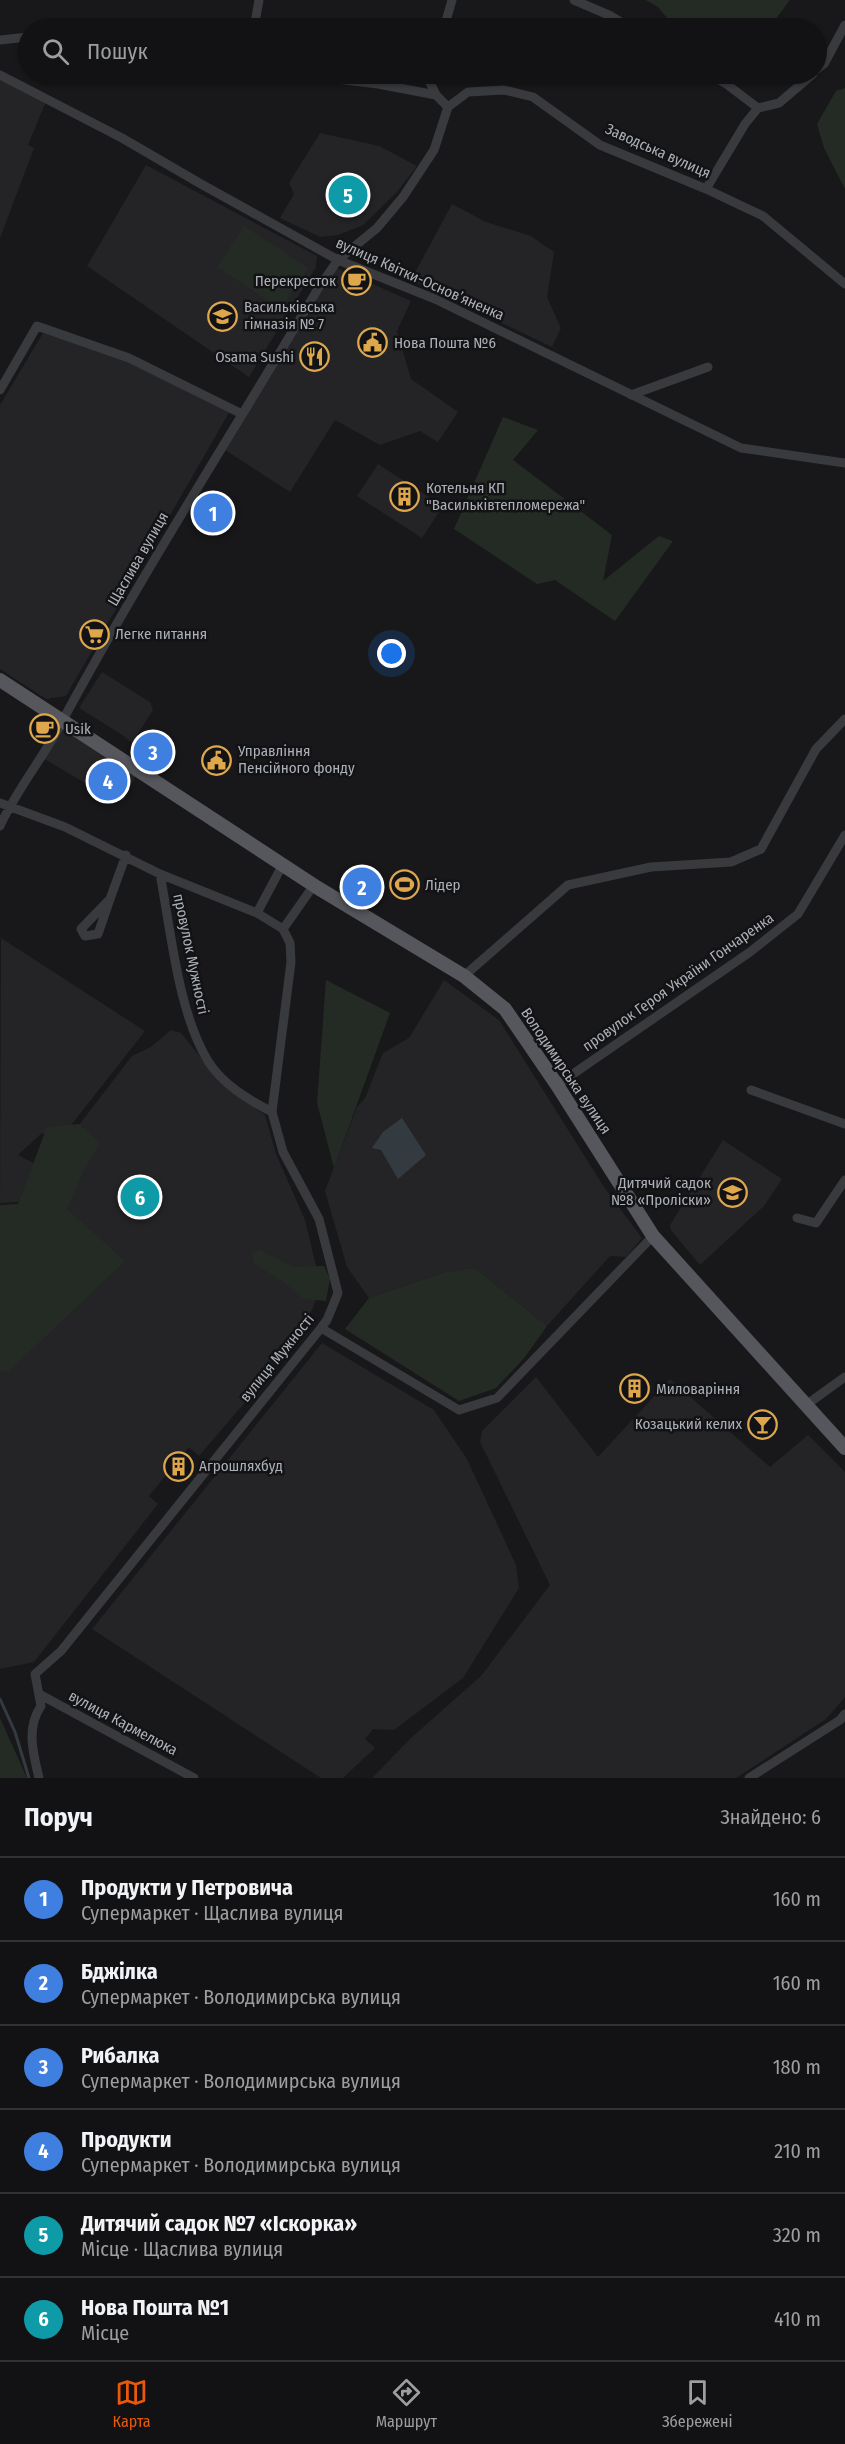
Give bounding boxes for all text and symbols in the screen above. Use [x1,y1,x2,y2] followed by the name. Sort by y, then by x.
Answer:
[18,18,827,84] search box
[39,35,72,68] icon: search
[87,38,148,65] text: Пошук
[603,120,713,182] street label: Заводська вулиця
[328,172,368,218] pin: 5
[333,234,507,324] street label: вулиця Квітки-Основʼяненка
[341,265,373,297] cafe icon: Перекресток
[255,272,336,290] place label: Перекресток
[244,298,335,333] place label: Васильківська гімназія № 7
[207,300,239,332] school or university icon: Васильківська гімназія № 7
[357,327,389,359] public building icon: Нова Пошта №6
[394,334,496,352] place label: Нова Пошта №6
[299,341,331,373] restaurant icon: Osama Sushi
[215,348,294,366] place label: Osama Sushi
[426,479,585,514] place label: Котельня КП "Васильківтепломережа"
[389,481,421,513] building icon: Котельня КП "Васильківтепломережа"
[194,490,232,536] pin: 1
[104,509,172,609] street label: Щаслива вулиця
[78,618,110,650] supermarket icon: Легке питання
[115,625,207,643] place label: Легке питання
[377,639,406,668] your location
[28,713,60,745] cafe icon: Usik
[65,720,91,738] place label: Usik
[134,730,172,774] pin: 3
[237,742,355,777] place label: Управління Пенсійного фонду
[201,744,233,776] public building icon: Управління Пенсійного фонду
[88,758,128,804] pin: 4
[342,864,382,910] pin: 2
[388,869,420,901] sports icon: Лідер
[425,876,461,894] place label: Лідер
[169,892,213,1016] street label: провулок Мужності
[579,909,777,1055] street label: провулок Героя України Гончаренка
[517,1005,615,1137] street label: Володимирська вулиця
[120,1174,160,1220] pin: 6
[611,1174,711,1209] place label: Дитячий садок №8 «Проліски»
[716,1176,748,1208] school or university icon: Дитячий садок №8 «Проліски»
[236,1311,318,1405] street label: вулиця Мужності
[619,1373,651,1405] building icon: Миловаріння
[656,1380,740,1398] place label: Миловаріння
[747,1408,779,1440] bar icon: Козацький келих
[635,1415,742,1433] place label: Козацький келих
[162,1450,194,1482] building icon: Агрошляхбуд
[199,1457,283,1475] place label: Агрошляхбуд
[66,1687,180,1759] street label: вулиця Кармелюка
[24,1802,93,1833] text: Поруч
[720,1805,821,1829] text: Знайдено: 6
[81,1874,293,1901] text: Продукти у Петровича
[39,1887,48,1911] text: 1
[773,1887,821,1911] text: 160 m
[81,1901,344,1925] text: Супермаркет · Щаслива вулиця
[81,1958,158,1985] text: Бджілка
[39,1971,48,1995] text: 2
[773,1971,821,1995] text: 160 m
[81,1985,401,2009] text: Супермаркет · Володимирська вулиця
[81,2042,160,2069] text: Рибалка
[39,2055,48,2079] text: 3
[773,2055,821,2079] text: 180 m
[81,2069,401,2093] text: Супермаркет · Володимирська вулиця
[81,2126,172,2153] text: Продукти
[38,2139,49,2163] text: 4
[774,2139,821,2163] text: 210 m
[81,2153,401,2177] text: Супермаркет · Володимирська вулиця
[81,2210,357,2237] text: Дитячий садок №7 «Іскорка»
[39,2223,48,2247] text: 5
[773,2223,821,2247] text: 320 m
[81,2237,283,2261] text: Місце · Щаслива вулиця
[81,2294,229,2321] text: Нова Пошта №1
[38,2307,49,2331] text: 6
[774,2307,821,2331] text: 410 m
[81,2321,129,2345] text: Місце
[112,2376,151,2431] tab: Карта
[376,2376,437,2431] tab: Маршрут
[662,2376,733,2431] tab: Збережені

